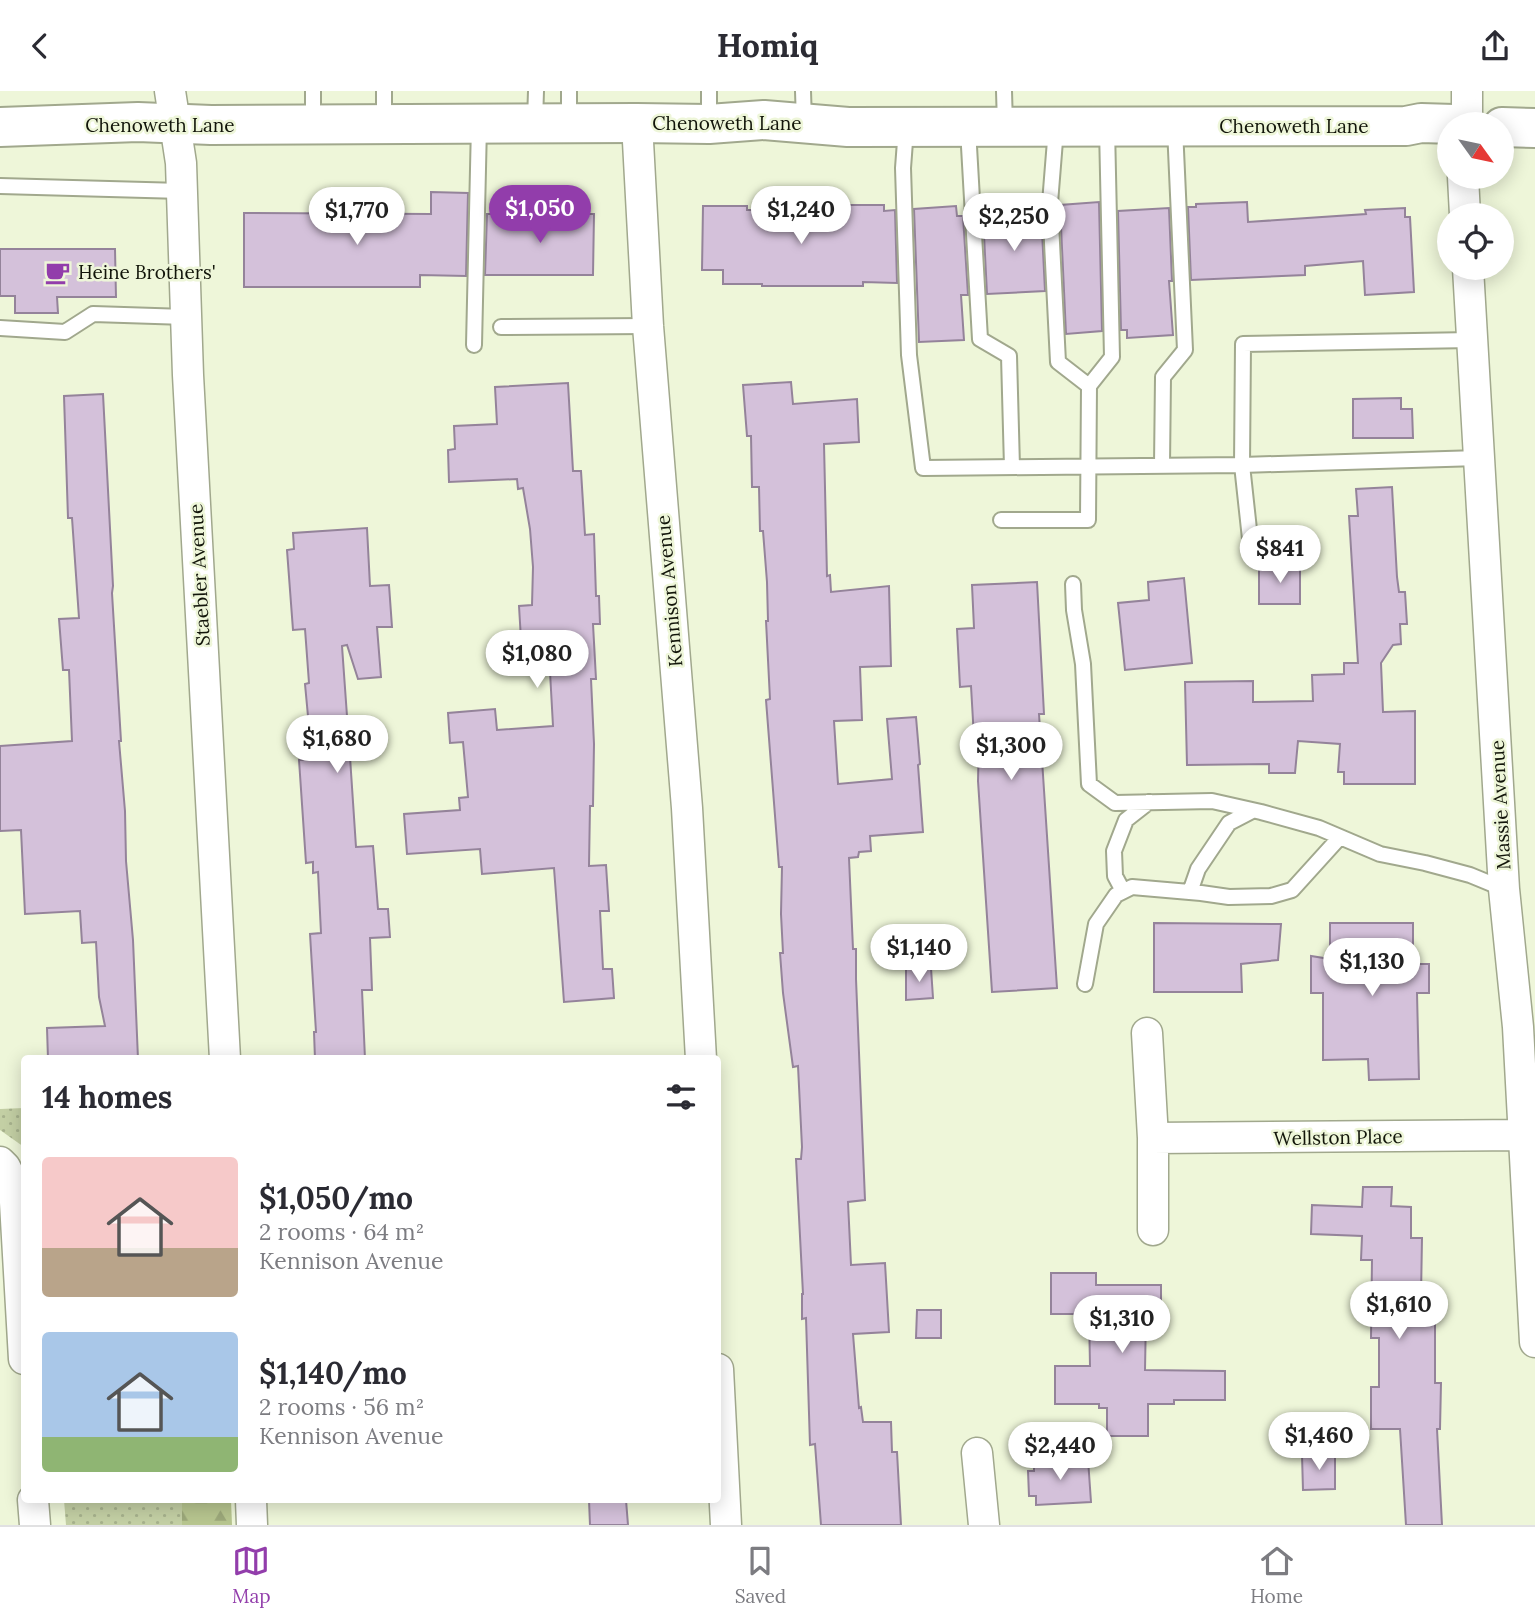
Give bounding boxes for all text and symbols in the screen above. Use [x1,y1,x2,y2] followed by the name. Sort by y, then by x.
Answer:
[717,25,818,66] text: Homiq
[21,27,59,65] icon: back
[1476,27,1514,65] icon: share
[652,111,802,135] street label: Chenoweth Lane
[1437,112,1514,189] north arrow
[1437,112,1514,280] map controls
[85,113,235,137] street label: Chenoweth Lane
[1219,114,1369,138] street label: Chenoweth Lane
[483,185,597,245] pin: $1,050
[300,187,414,247] pin: $1,770
[744,187,858,246] pin: $1,240
[505,193,575,222] text: $1,050
[957,193,1071,253] pin: $2,250
[767,194,835,223] text: $1,240
[325,195,389,224] text: $1,770
[979,201,1049,230] text: $2,250
[1437,203,1514,280] button: locate
[44,258,72,286] cafe icon: Heine Brothers'
[78,260,216,284] place label: Heine Brothers'
[183,503,215,647] street label: Staebler Avenue
[650,514,688,668] street label: Kennison Avenue
[1239,525,1321,585] pin: $841
[1256,533,1304,562] text: $841
[480,631,594,690] pin: $1,080
[502,638,572,667] text: $1,080
[280,715,394,775] pin: $1,680
[302,723,372,752] text: $1,680
[954,723,1068,782] pin: $1,300
[976,730,1046,759] text: $1,300
[1485,739,1515,871] street label: Massie Avenue
[862,925,976,984] pin: $1,140
[886,932,952,961] text: $1,140
[1315,939,1429,998] pin: $1,130
[1339,946,1405,975] text: $1,130
[42,1078,172,1116] text: 14 homes
[662,1078,700,1116] icon: filters
[1273,1124,1403,1150] street label: Wellston Place
[259,1179,413,1217] text: $1,050/mo
[98,1185,182,1269] icon: home
[259,1217,424,1246] text: 2 rooms · 64 m²
[259,1246,443,1275] text: Kennison Avenue
[1342,1281,1456,1341] pin: $1,610
[1366,1289,1432,1318] text: $1,610
[1065,1295,1179,1355] pin: $1,310
[1089,1303,1155,1332] text: $1,310
[259,1354,407,1392] text: $1,140/mo
[98,1360,182,1444] icon: home
[259,1392,424,1421] text: 2 rooms · 56 m²
[1262,1413,1376,1472] pin: $1,460
[1284,1420,1354,1449] text: $1,460
[259,1421,443,1450] text: Kennison Avenue
[1003,1423,1117,1482] pin: $2,440
[1024,1430,1096,1459] text: $2,440
[232,1542,271,1608] tab: Map
[735,1542,786,1608] tab: Saved
[1250,1542,1303,1608] tab: Home

